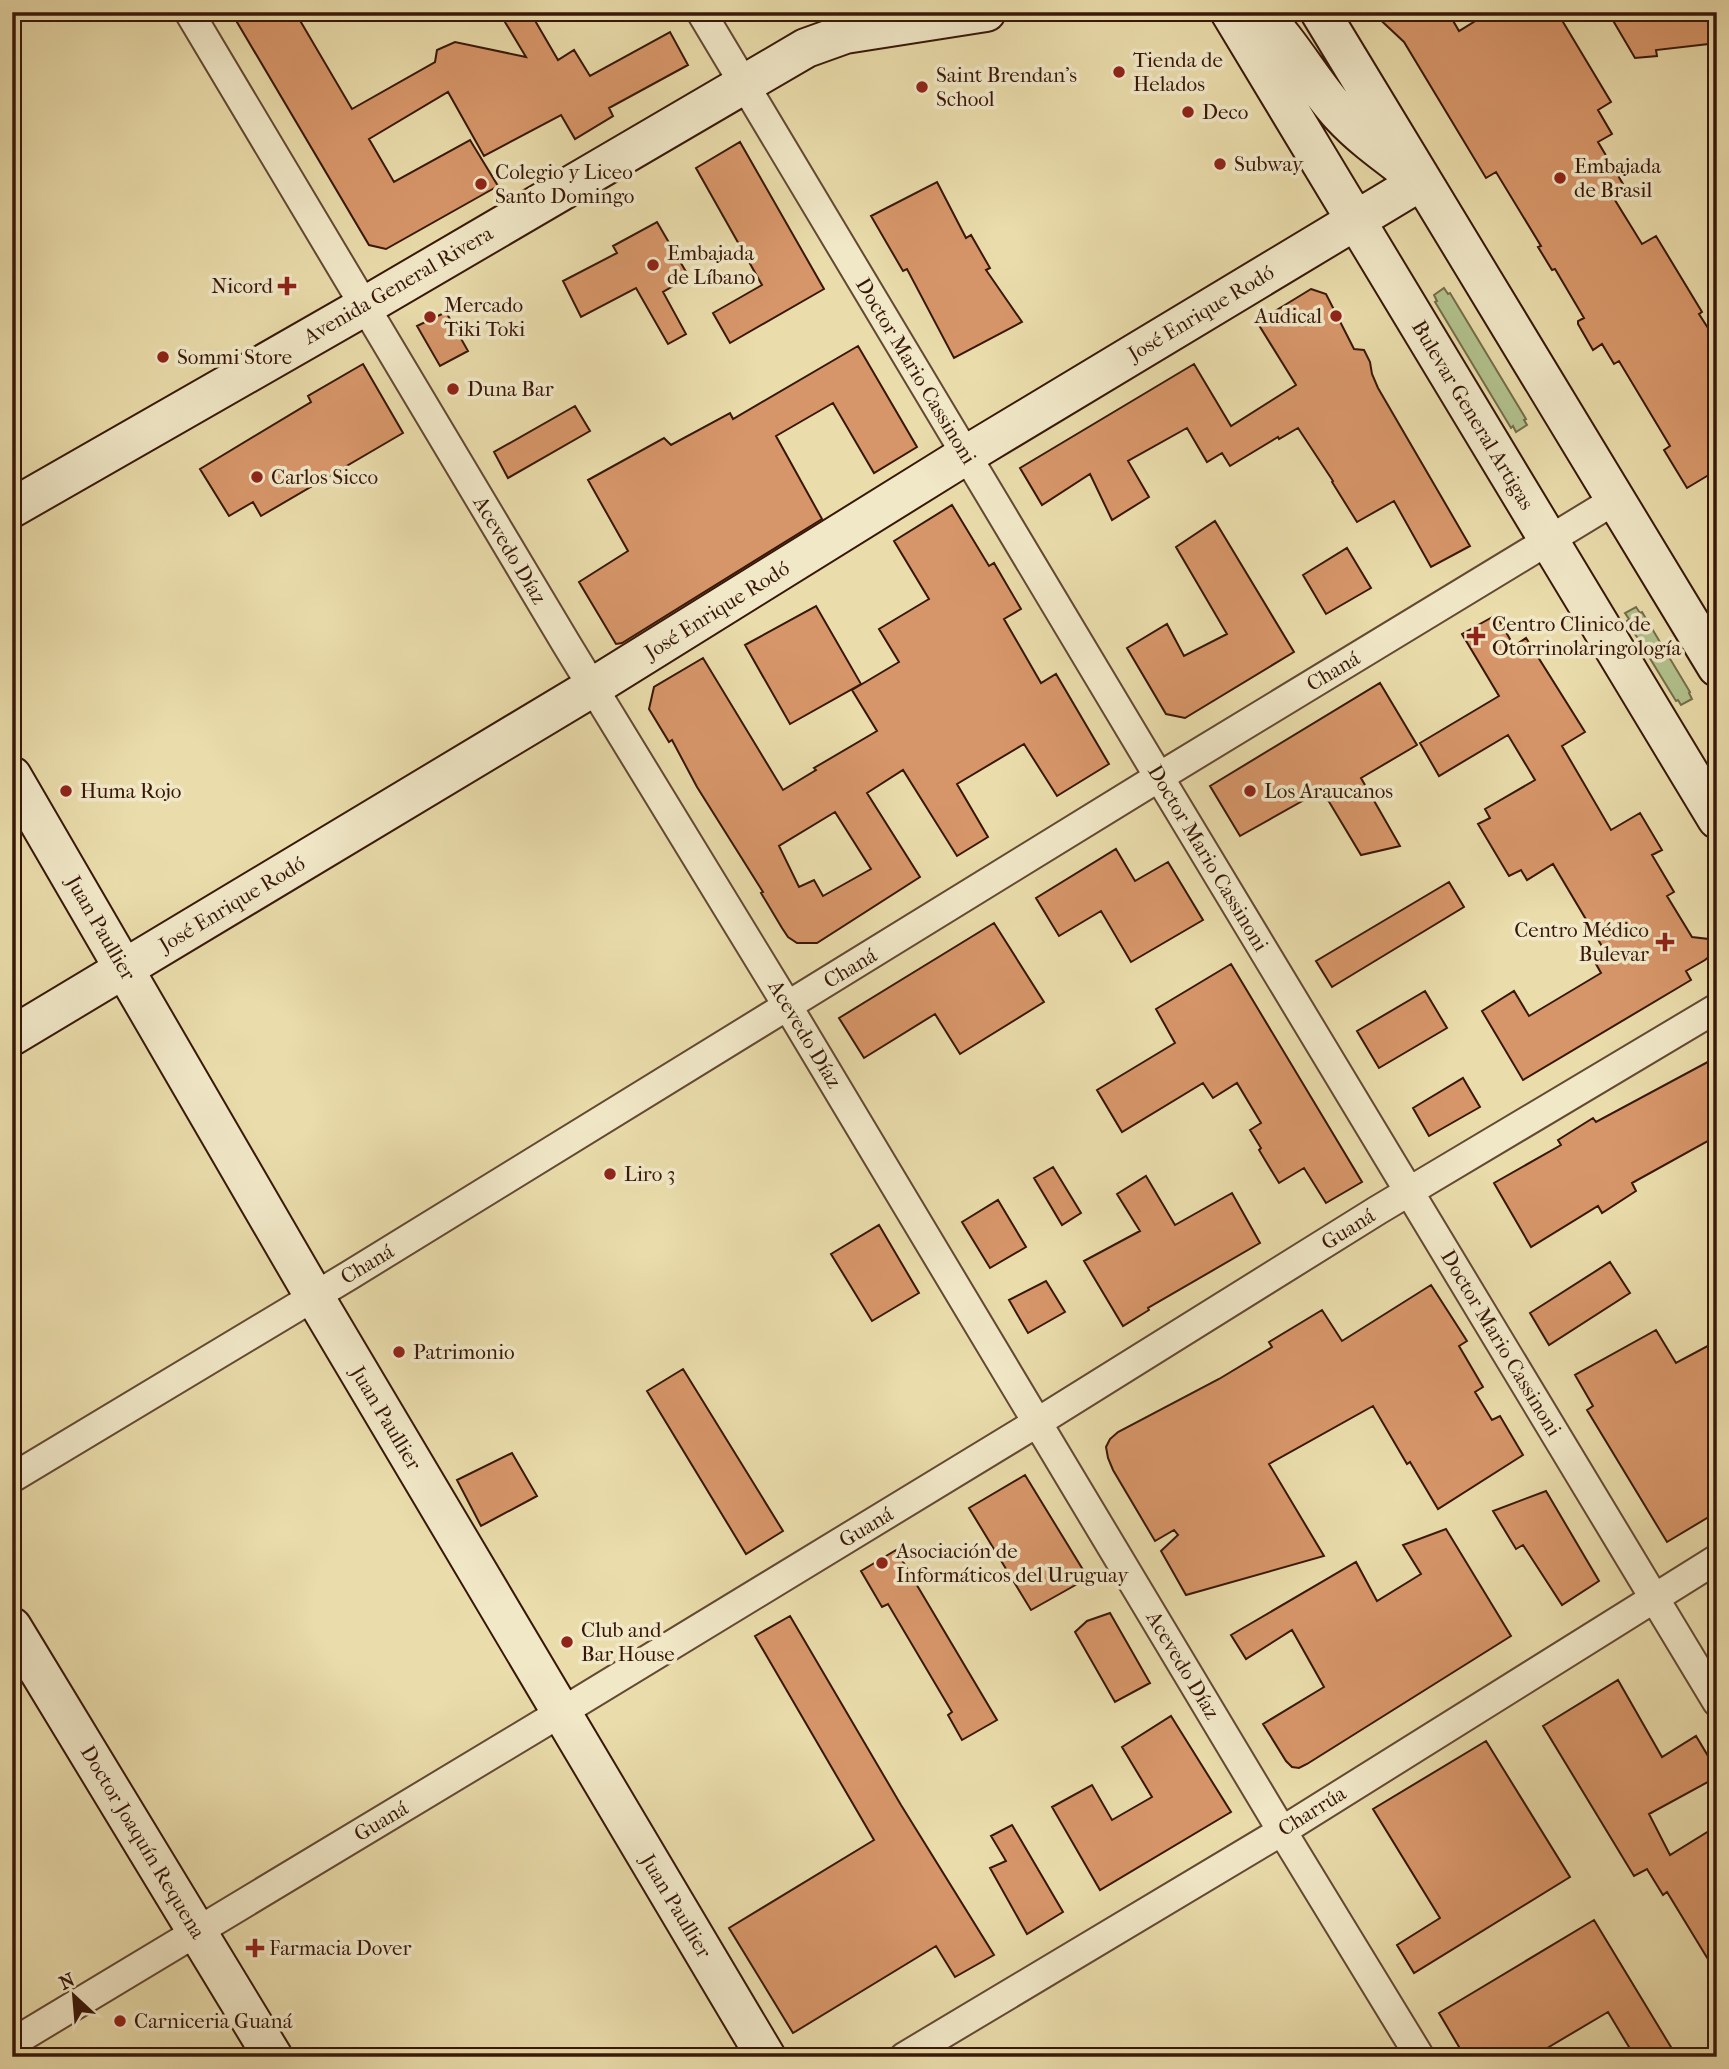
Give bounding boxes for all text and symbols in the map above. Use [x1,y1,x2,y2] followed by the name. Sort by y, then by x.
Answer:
[1133,48,1223,96] place label: Tienda de Helados
[936,63,1077,111] place label: Saint Brendan's School
[1111,64,1127,80] marker: Tienda de Helados
[914,79,930,95] marker: Saint Brendan's School
[1202,100,1248,124] place label: Deco
[1180,104,1196,120] marker: Deco
[1234,152,1304,176] place label: Subway
[1574,154,1661,202] place label: Embajada de Brasil
[1212,156,1228,172] marker: Subway
[495,160,635,208] place label: Colegio y Liceo Santo Domingo
[1552,170,1568,186] marker: Embajada de Brasil
[473,176,489,192] marker: Colegio y Liceo Santo Domingo
[298,221,497,350] street label: Avenida General Rivera
[667,241,755,289] place label: Embajada de Líbano
[645,257,661,273] marker: Embajada de Líbano
[1122,260,1278,367] street label: José Enrique Rodó
[211,274,274,298] place label: Nicord
[851,274,981,468] street label: Doctor Mario Cassinoni
[279,278,295,294] marker: Nicord
[444,293,525,341] place label: Mercado Tiki Toki
[1254,304,1322,328] place label: Audical
[1328,308,1344,324] marker: Audical
[422,309,438,325] marker: Mercado Tiki Toki
[1407,316,1539,514] street label: Bulevar General Artigas
[177,345,292,369] place label: Sommi Store
[155,349,171,365] marker: Sommi Store
[467,377,554,401] place label: Duna Bar
[445,381,461,397] marker: Duna Bar
[271,465,378,489] place label: Carlos Sicco
[249,469,265,485] marker: Carlos Sicco
[468,491,552,608] street label: Acevedo Díaz
[639,556,794,665] street label: José Enrique Rodó
[1492,612,1682,660] place label: Centro Clinico de Otorrinolaringología
[1466,626,1486,646] marker: Centro Clinico de Otorrinolaringología
[1302,646,1364,696] street label: Chaná
[1143,761,1273,955] street label: Doctor Mario Cassinoni
[80,779,181,803] place label: Huma Rojo
[1264,779,1393,803] place label: Los Araucanos
[58,783,74,799] marker: Huma Rojo
[1242,783,1258,799] marker: Los Araucanos
[153,851,309,958] street label: José Enrique Rodó
[60,870,141,985] street label: Juan Paullier
[1514,918,1649,966] place label: Centro Médico Bulevar
[1655,932,1675,952] marker: Centro Médico Bulevar
[819,943,881,993] street label: Chaná
[763,975,847,1092] street label: Acevedo Díaz
[624,1162,675,1186] place label: Liro 3
[602,1166,618,1182] marker: Liro 3
[1317,1203,1379,1255] street label: Guaná
[336,1239,398,1289] street label: Chaná
[1436,1246,1566,1440] street label: Doctor Mario Cassinoni
[413,1340,515,1364] place label: Patrimonio
[391,1344,407,1360] marker: Patrimonio
[345,1360,426,1474] street label: Juan Paullier
[835,1502,897,1552] street label: Guaná
[895,1539,1129,1587] place label: Asociación de Informáticos del Uruguay
[874,1555,890,1571] marker: Asociación de Informáticos del Uruguay
[1141,1606,1225,1723] street label: Acevedo Díaz
[581,1618,675,1666] place label: Club and Bar House
[559,1634,575,1650] marker: Club and Bar House
[76,1741,210,1943] street label: Doctor Joaquín Requena
[1274,1781,1350,1841] street label: Charrúa
[350,1796,412,1846] street label: Guaná
[635,1848,716,1962] street label: Juan Paullier
[269,1936,411,1960] place label: Farmacia Dover
[247,1940,263,1956] marker: Farmacia Dover
[38,1960,108,2030] north arrow
[56,1968,79,1995] text: N
[134,2009,293,2033] place label: Carniceria Guaná
[112,2013,128,2029] marker: Carniceria Guaná

